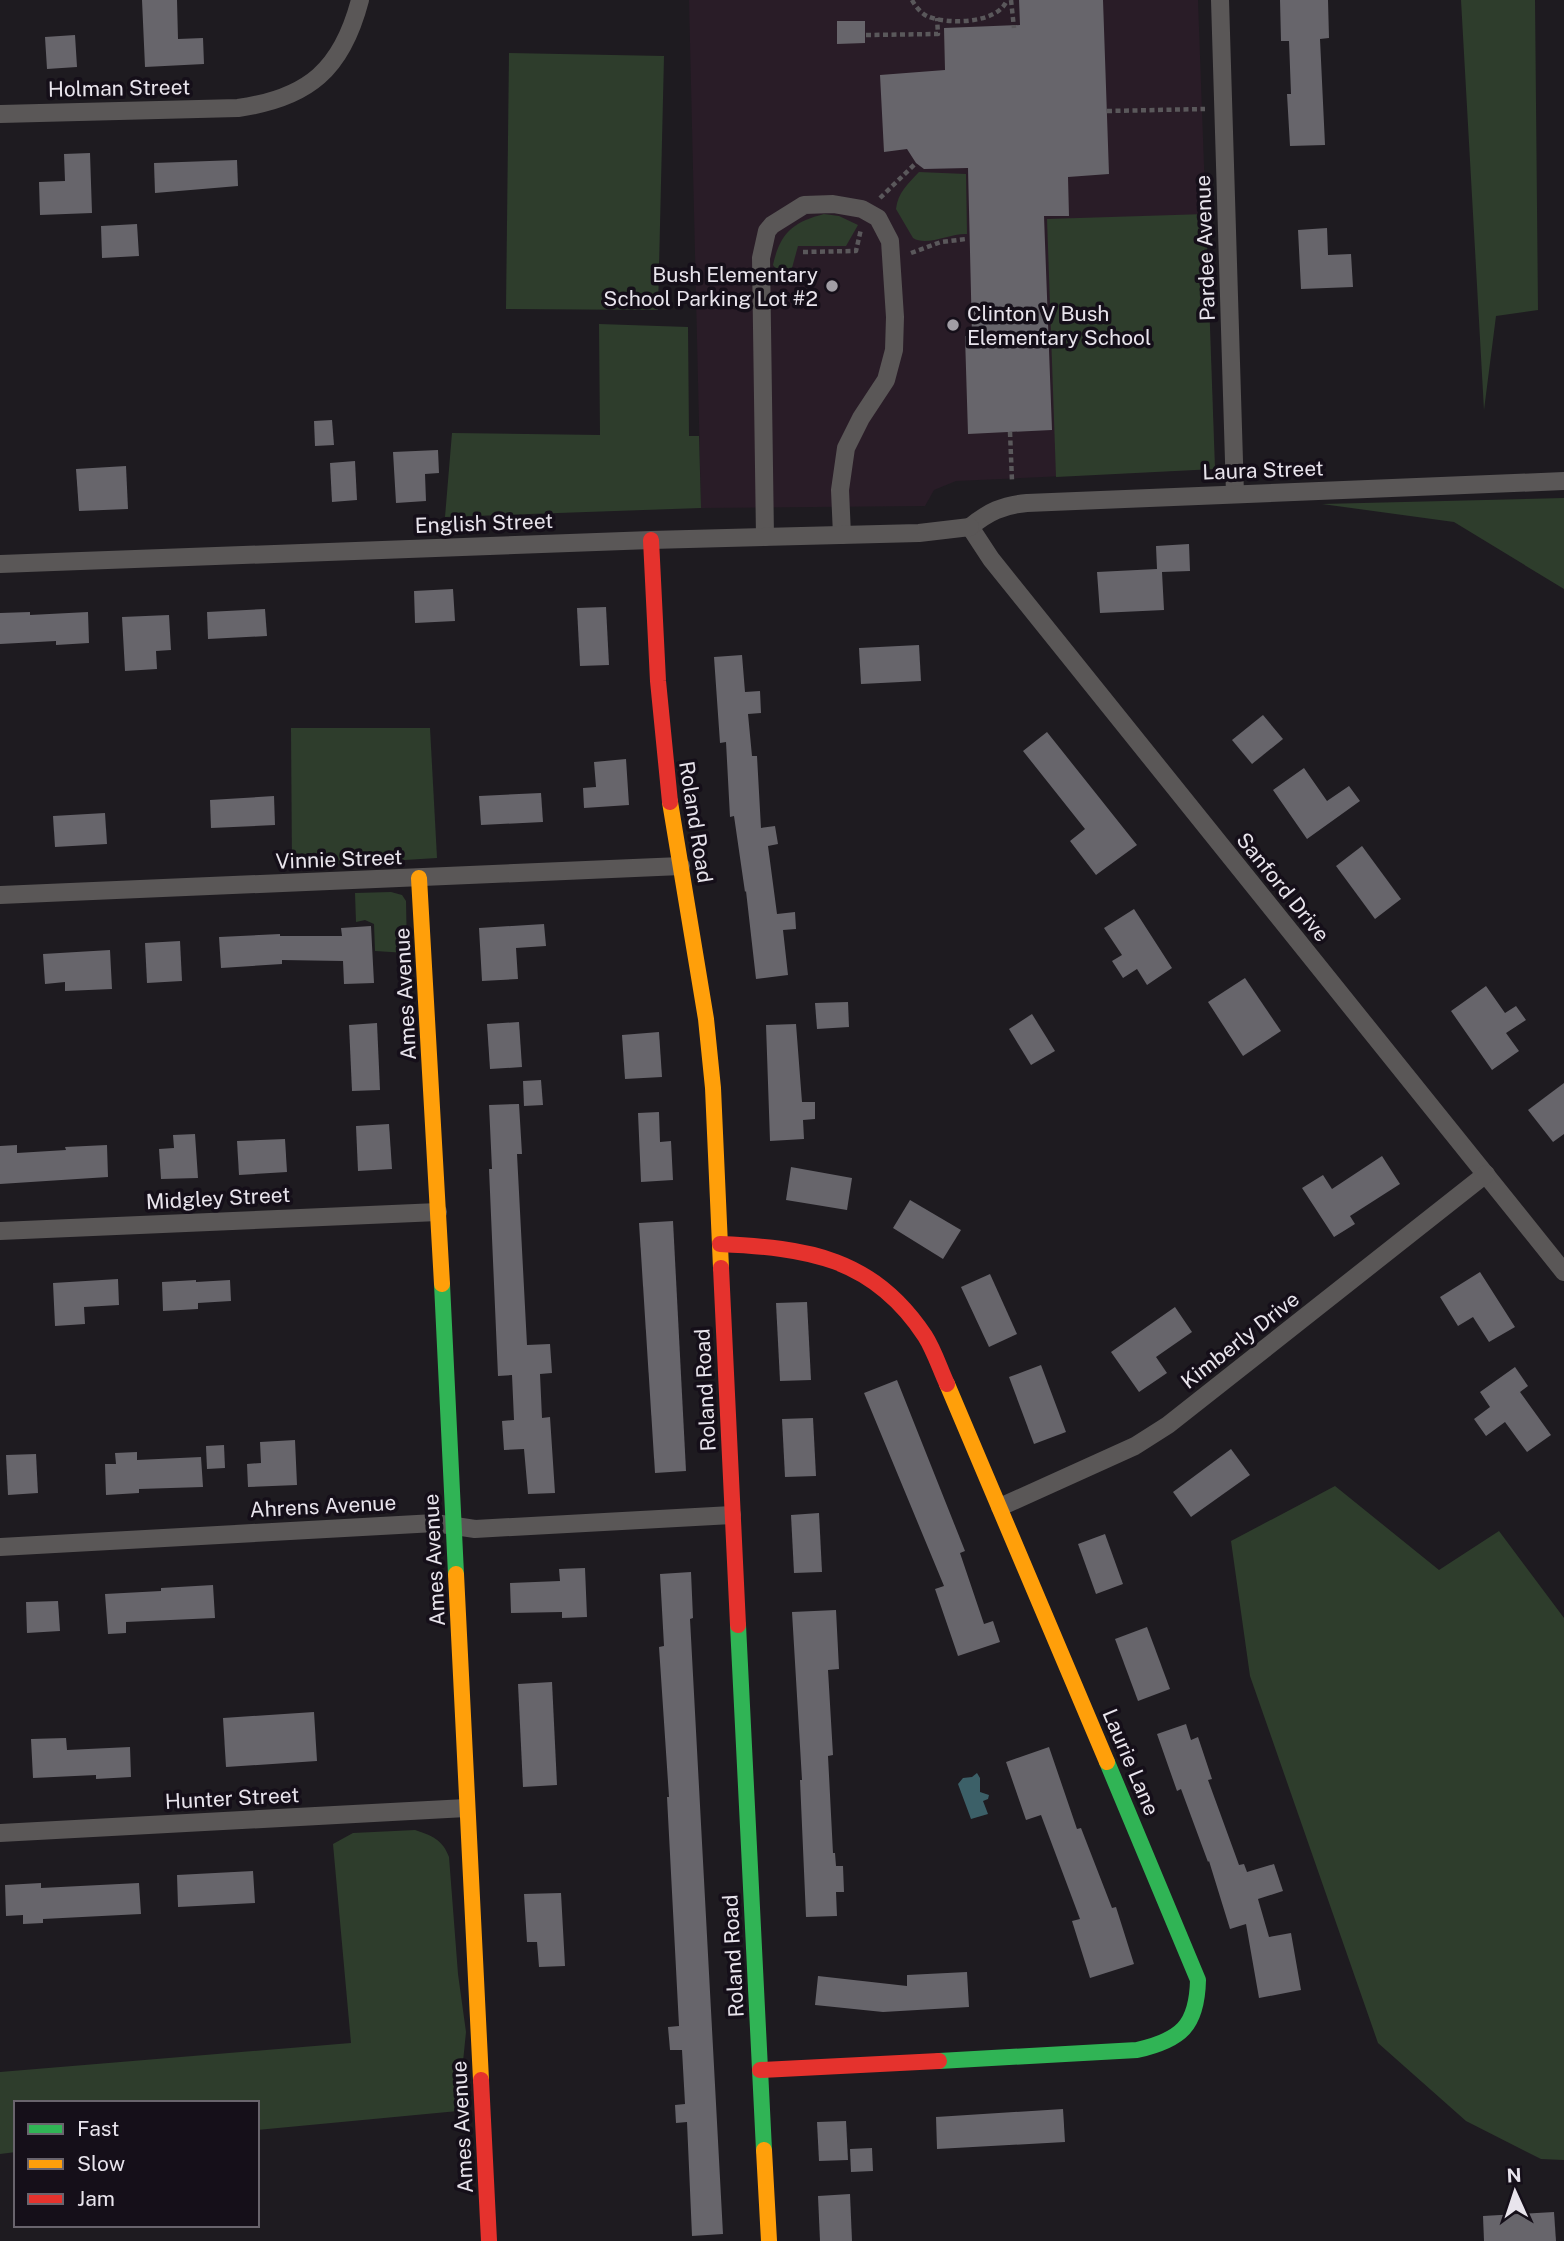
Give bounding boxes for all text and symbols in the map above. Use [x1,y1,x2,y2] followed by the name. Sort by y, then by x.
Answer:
[48,74,190,102] street label: Holman Street
[1190,174,1220,322] street label: Pardee Avenue
[603,262,818,311] place label: Bush Elementary School Parking Lot #2
[824,278,840,294] marker: Bush Elementary School Parking Lot #2
[967,301,1151,350] place label: Clinton V Bush Elementary School
[945,317,961,333] marker: Clinton V Bush Elementary School
[1202,455,1324,485] street label: Laura Street
[414,508,554,538] street label: English Street
[674,759,718,885] street label: Roland Road
[1231,827,1335,947] street label: Sanford Drive
[275,844,403,874] street label: Vinnie Street
[389,927,421,1061] street label: Ames Avenue
[145,1182,291,1214] street label: Midgley Street
[1176,1286,1304,1394] street label: Kimberly Drive
[689,1328,721,1452] street label: Roland Road
[249,1490,397,1522] street label: Ahrens Avenue
[418,1493,450,1627] street label: Ames Avenue
[1097,1705,1165,1819] street label: Laurie Lane
[164,1782,300,1814] street label: Hunter Street
[717,1894,749,2018] street label: Roland Road
[446,2060,478,2194] street label: Ames Avenue
[14,2101,259,2227] legend
[77,2116,119,2141] text: Fast
[77,2151,125,2176] text: Slow
[1480,2157,1550,2227] north arrow
[1506,2164,1522,2186] text: N
[77,2186,115,2211] text: Jam

